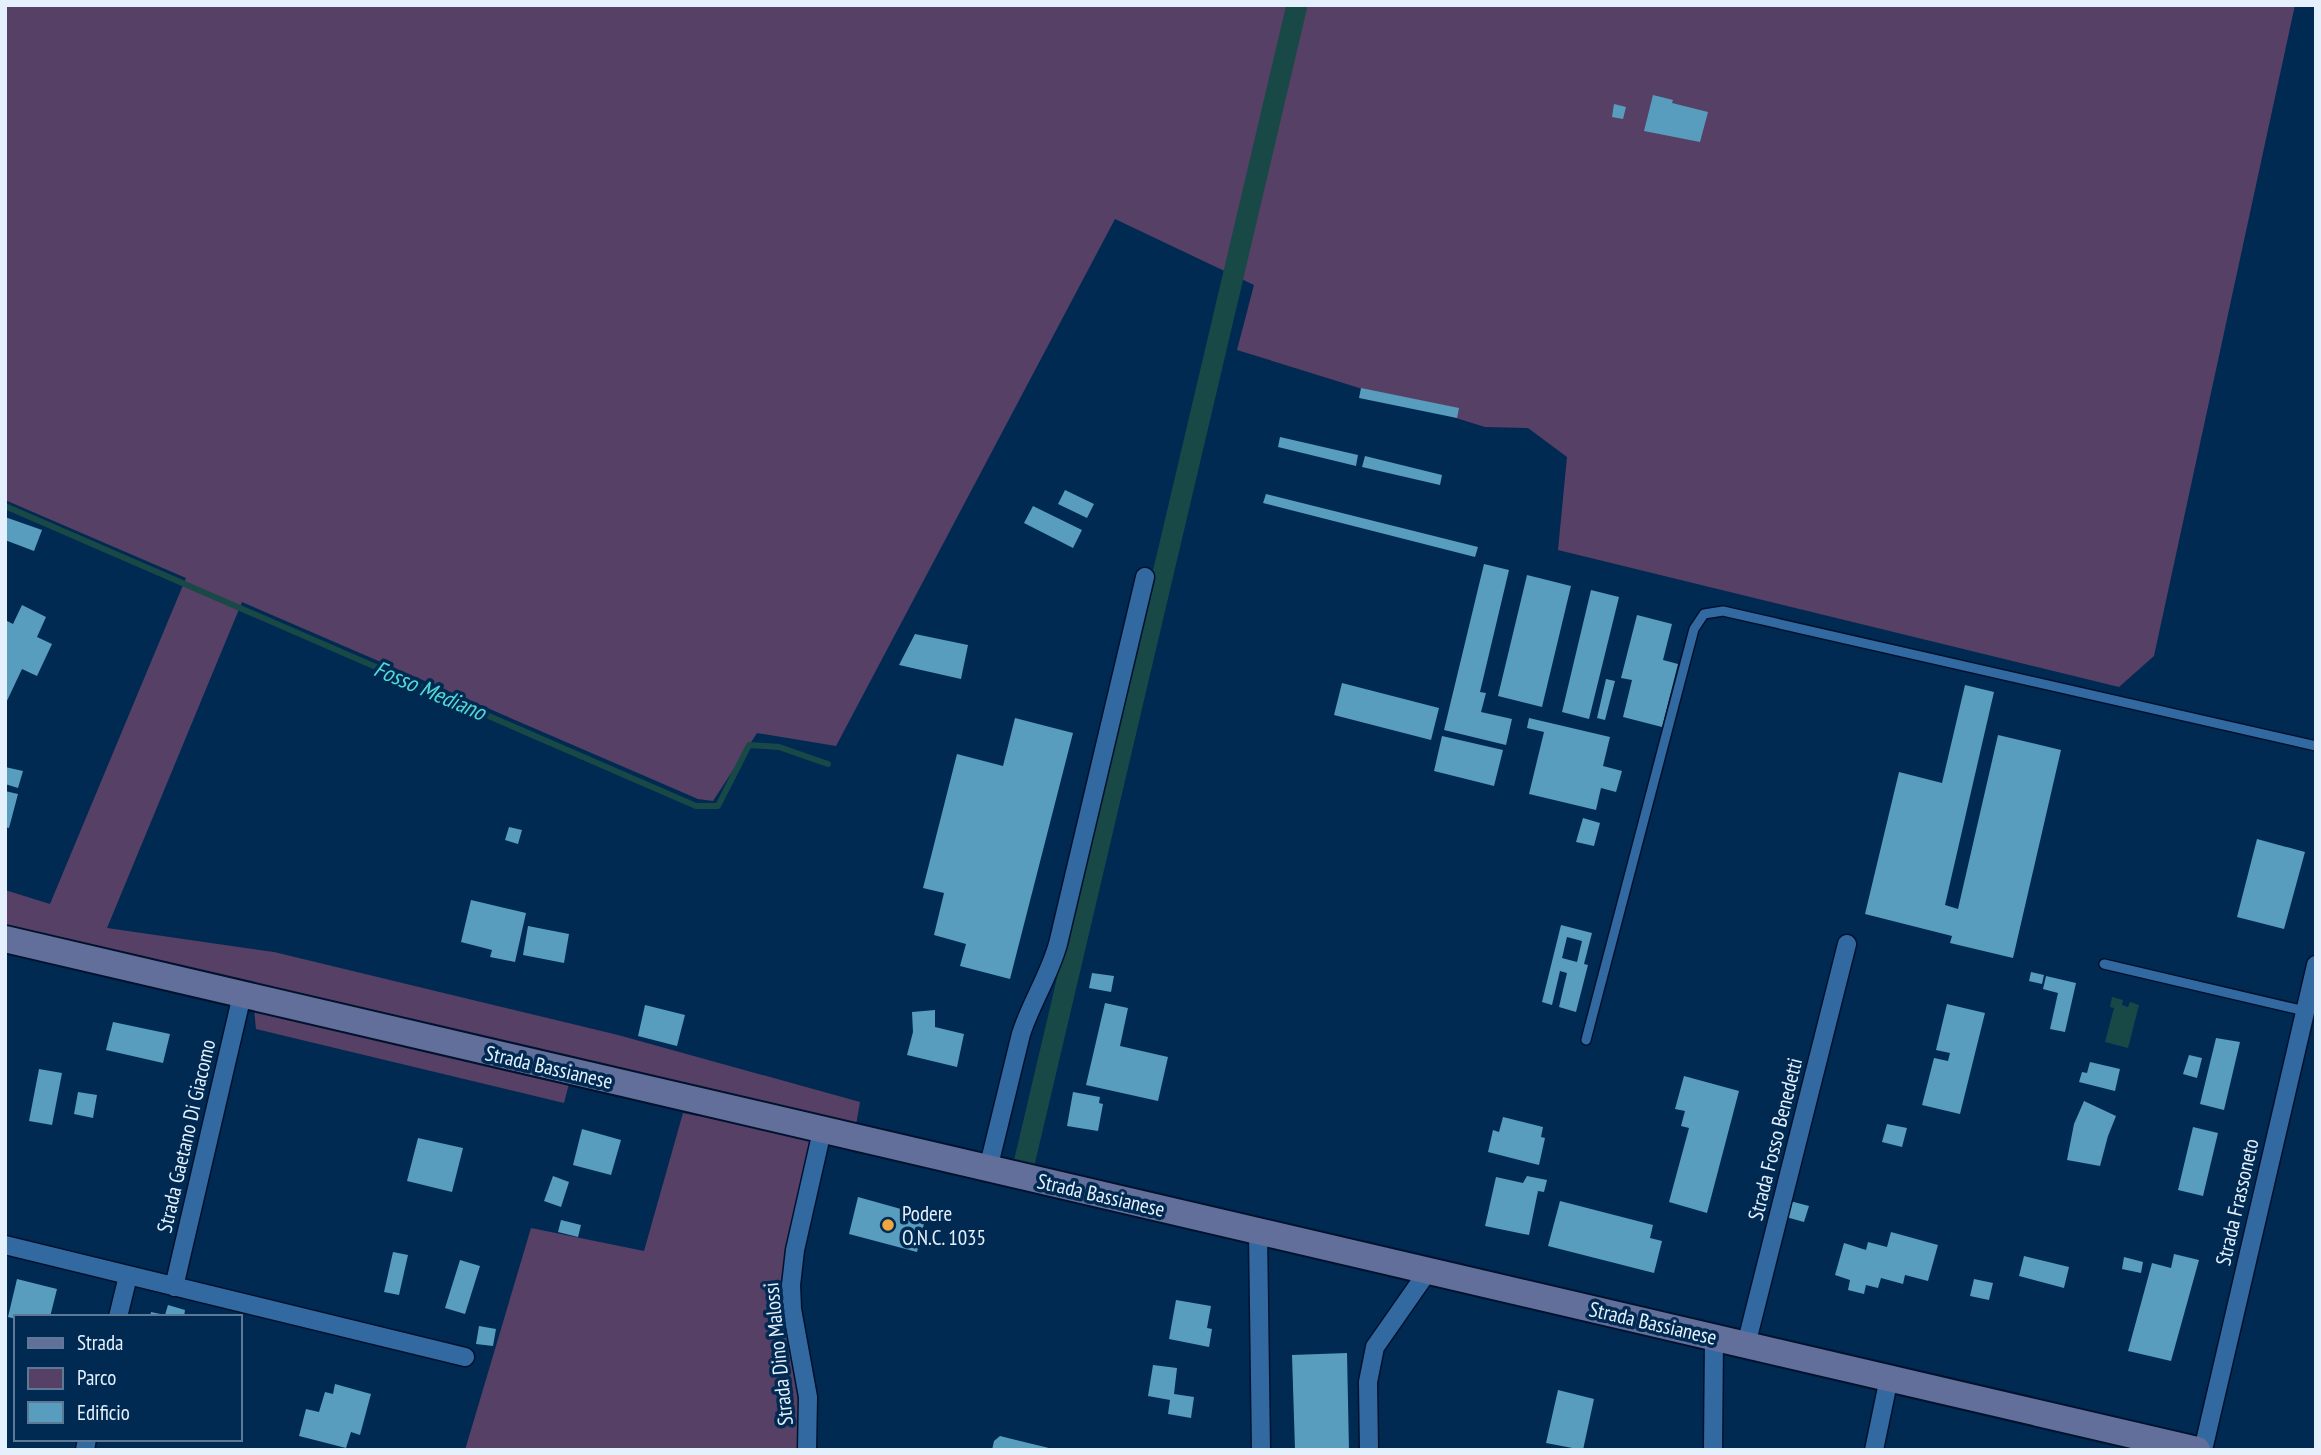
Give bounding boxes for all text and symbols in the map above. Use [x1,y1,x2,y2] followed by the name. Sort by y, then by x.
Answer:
[370,654,492,727] water label: Fosso Mediano
[151,1037,221,1235] street label: Strada Gaetano Di Giacomo
[483,1039,615,1095] street label: Strada Bassianese
[1742,1055,1808,1223] street label: Strada Fosso Benedetti
[2209,1136,2265,1268] street label: Strada Frassoneto
[1035,1167,1167,1223] street label: Strada Bassianese
[902,1200,986,1251] place label: Podere O.N.C. 1035
[880,1217,896,1233] marker: Podere O.N.C. 1035
[757,1281,799,1427] street label: Strada Dino Malossi
[1587,1295,1719,1351] street label: Strada Bassianese
[14,1315,242,1441] legend
[77,1329,123,1356] text: Strada
[77,1364,116,1391] text: Parco
[77,1399,130,1426] text: Edificio

